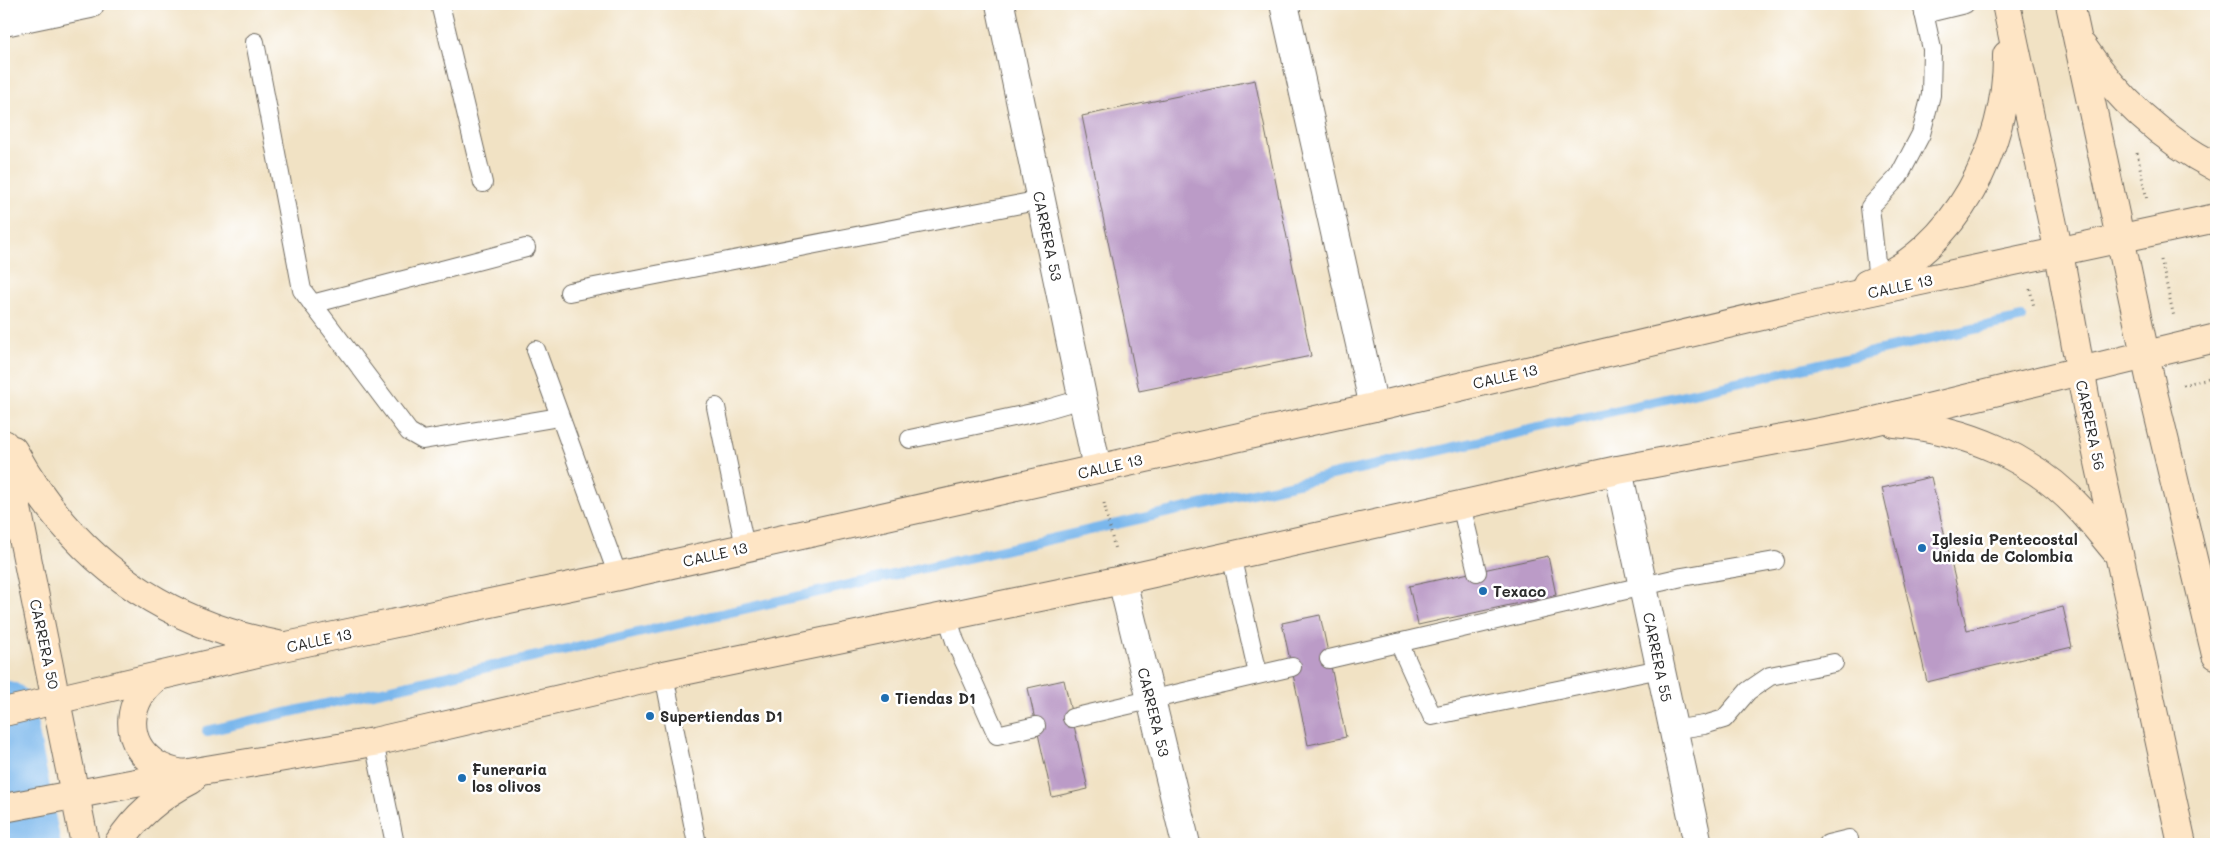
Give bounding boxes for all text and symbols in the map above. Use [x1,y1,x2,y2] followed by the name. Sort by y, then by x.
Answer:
[1029,189,1067,283] street label: CARRERA 53
[1866,269,1934,303] street label: CALLE 13
[1471,359,1539,393] street label: CALLE 13
[2072,378,2110,472] street label: CARRERA 56
[1076,449,1144,483] street label: CALLE 13
[1932,529,2078,566] place label: Iglesia Pentecostal Unida de Colombia
[681,537,749,571] street label: CALLE 13
[1916,542,1928,554] marker: Iglesia Pentecostal Unida de Colombia
[1493,581,1546,601] place label: Texaco
[1477,585,1489,597] marker: Texaco
[26,597,64,691] street label: CARRERA 50
[1639,610,1677,704] street label: CARRERA 55
[285,623,353,657] street label: CALLE 13
[1133,665,1175,759] street label: CARRERA 53
[895,688,976,708] place label: Tiendas D1
[879,692,891,704] marker: Tiendas D1
[660,706,783,726] place label: Supertiendas D1
[644,710,656,722] marker: Supertiendas D1
[472,759,547,796] place label: Funeraria los olivos
[456,772,468,784] marker: Funeraria los olivos

